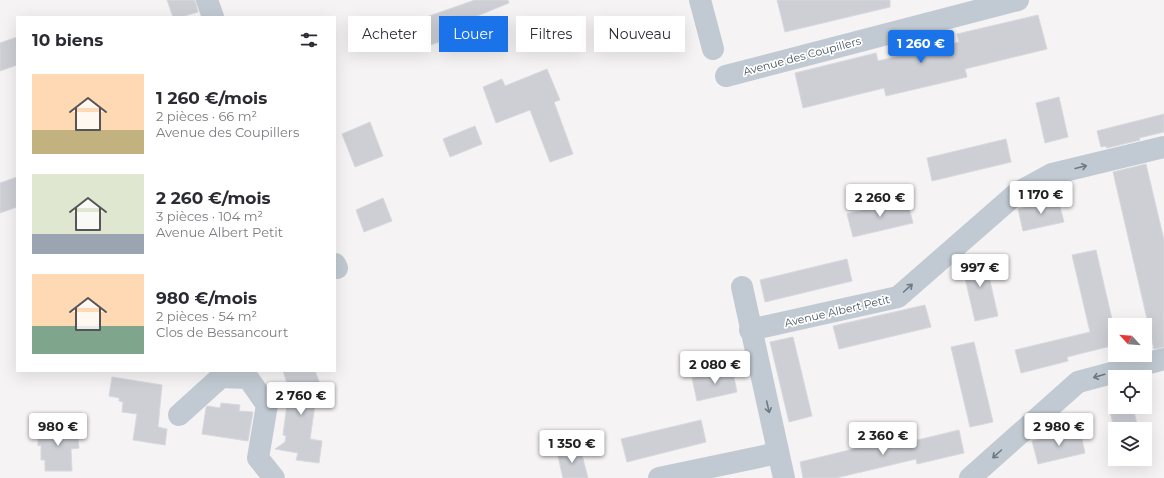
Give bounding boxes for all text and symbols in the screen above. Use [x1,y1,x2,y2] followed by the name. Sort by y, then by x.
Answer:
[348,16,431,52] chip: Acheter
[439,16,508,52] chip: Louer
[516,16,586,52] chip: Filtres
[594,16,685,52] chip: Nouveau
[298,29,320,51] icon: filters
[32,30,103,50] text: 10 biens
[884,30,958,64] pin: 1 260 €
[742,33,863,78] street label: Avenue des Coupillers
[897,35,945,51] text: 1 260 €
[156,88,267,108] text: 1 260 €/mois
[64,90,112,138] icon: home
[156,108,257,124] text: 2 pièces · 66 m²
[156,124,299,140] text: Avenue des Coupillers
[1074,163,1087,171] one-way arrow
[1004,181,1078,215] pin: 1 170 €
[843,184,917,218] pin: 2 260 €
[1019,186,1063,202] text: 1 170 €
[156,188,271,208] text: 2 260 €/mois
[855,189,905,205] text: 2 260 €
[64,190,112,238] icon: home
[156,208,263,224] text: 3 pièces · 104 m²
[156,224,283,240] text: Avenue Albert Petit
[952,254,1008,288] pin: 997 €
[961,259,999,275] text: 997 €
[903,283,913,293] one-way arrow
[156,288,257,308] text: 980 €/mois
[64,290,112,338] icon: home
[783,292,891,330] street label: Avenue Albert Petit
[156,308,257,324] text: 2 pièces · 54 m²
[1108,318,1152,362] north arrow
[1108,318,1152,466] map controls
[156,324,288,340] text: Clos de Bessancourt
[678,351,752,385] pin: 2 080 €
[689,356,741,372] text: 2 080 €
[1108,370,1152,414] button: locate
[1093,373,1106,380] one-way arrow
[264,382,338,416] pin: 2 760 €
[276,387,326,403] text: 2 760 €
[765,401,772,414] one-way arrow
[30,413,86,447] pin: 980 €
[1022,413,1096,447] pin: 2 980 €
[38,418,78,434] text: 980 €
[1033,418,1085,434] text: 2 980 €
[846,422,920,456] pin: 2 360 €
[1108,422,1152,466] button: layers
[858,427,908,443] text: 2 360 €
[535,430,609,464] pin: 1 350 €
[548,435,596,451] text: 1 350 €
[992,449,1003,458] one-way arrow

